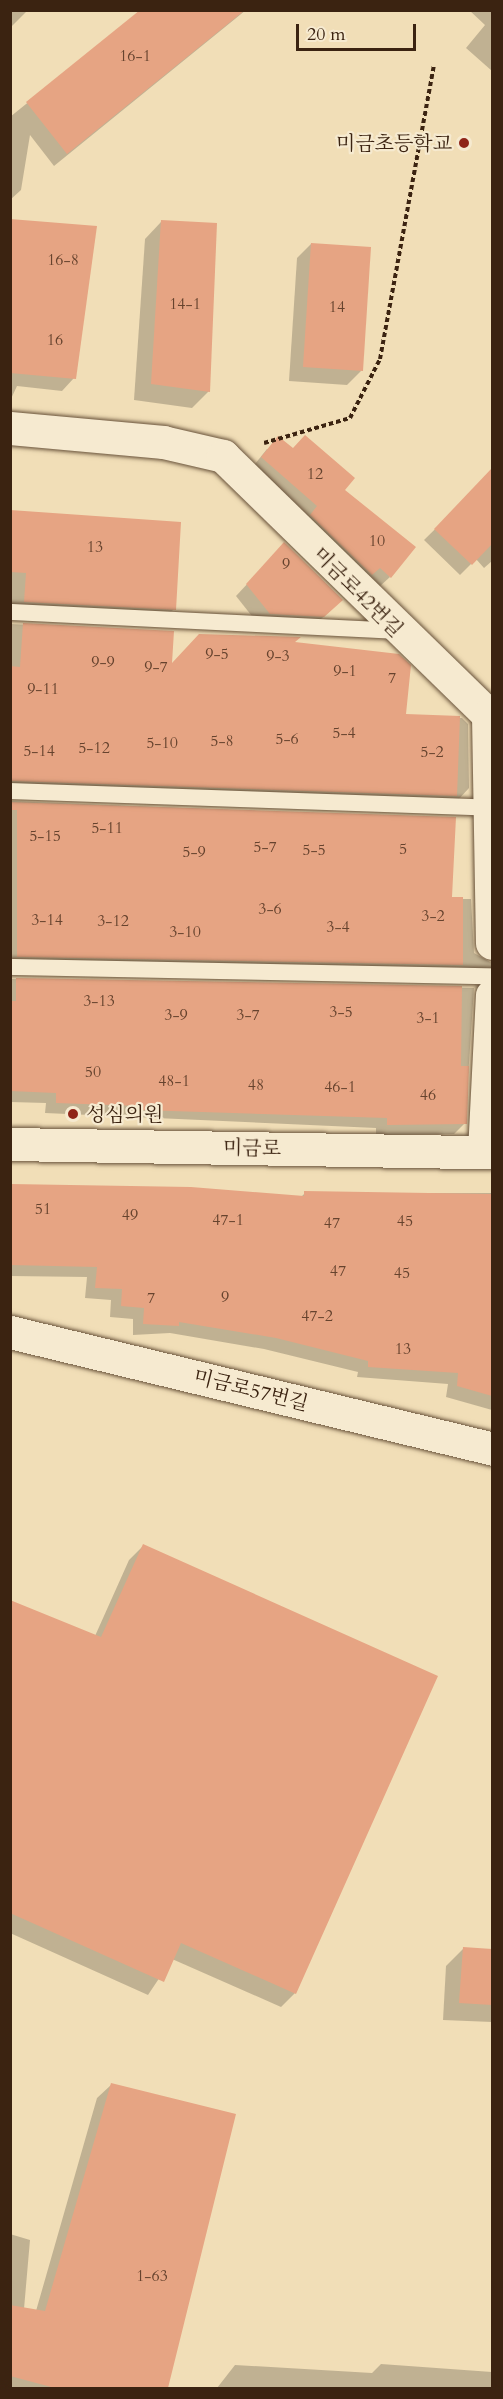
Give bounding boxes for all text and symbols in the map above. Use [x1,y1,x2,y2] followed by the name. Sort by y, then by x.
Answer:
[299,12,419,50] scale bar
[307,22,346,47] text: 20 m
[119,46,151,66] house number: 16-1
[336,131,452,155] place label: 미금초등학교
[457,136,471,150] marker: 미금초등학교
[47,250,79,270] house number: 16-8
[169,294,201,314] house number: 14-1
[329,297,345,317] house number: 14
[47,330,63,350] house number: 16
[307,464,323,484] house number: 12
[369,531,385,551] house number: 10
[87,537,103,557] house number: 13
[308,542,408,642] street label: 미금로42번길
[282,554,290,574] house number: 9
[205,644,229,664] house number: 9-5
[266,646,290,666] house number: 9-3
[91,652,115,672] house number: 9-9
[144,657,168,677] house number: 9-7
[333,661,357,681] house number: 9-1
[388,668,396,688] house number: 7
[27,679,59,699] house number: 9-11
[332,723,356,743] house number: 5-4
[275,729,299,749] house number: 5-6
[210,731,234,751] house number: 5-8
[146,733,178,753] house number: 5-10
[78,738,110,758] house number: 5-12
[23,741,55,761] house number: 5-14
[420,742,444,762] house number: 5-2
[91,818,123,838] house number: 5-11
[29,826,61,846] house number: 5-15
[253,837,277,857] house number: 5-7
[399,839,407,859] house number: 5
[302,840,326,860] house number: 5-5
[182,842,206,862] house number: 5-9
[258,899,282,919] house number: 3-6
[421,906,445,926] house number: 3-2
[31,910,63,930] house number: 3-14
[97,911,129,931] house number: 3-12
[326,917,350,937] house number: 3-4
[169,922,201,942] house number: 3-10
[83,991,115,1011] house number: 3-13
[329,1002,353,1022] house number: 3-5
[164,1005,188,1025] house number: 3-9
[236,1005,260,1025] house number: 3-7
[416,1008,440,1028] house number: 3-1
[85,1062,101,1082] house number: 50
[158,1071,190,1091] house number: 48-1
[248,1075,264,1095] house number: 48
[324,1077,356,1097] house number: 46-1
[420,1085,436,1105] house number: 46
[86,1102,163,1126] place label: 성심의원
[64,1105,82,1123] marker: 성심의원
[223,1135,281,1161] street label: 미금로
[35,1199,51,1219] house number: 51
[122,1205,138,1225] house number: 49
[212,1210,244,1230] house number: 47-1
[397,1211,413,1231] house number: 45
[324,1213,340,1233] house number: 47
[330,1261,346,1281] house number: 47
[394,1263,410,1283] house number: 45
[221,1287,229,1307] house number: 9
[147,1288,155,1308] house number: 7
[301,1306,333,1326] house number: 47-2
[395,1339,411,1359] house number: 13
[191,1364,311,1416] street label: 미금로57번길
[136,2266,168,2286] house number: 1-63

